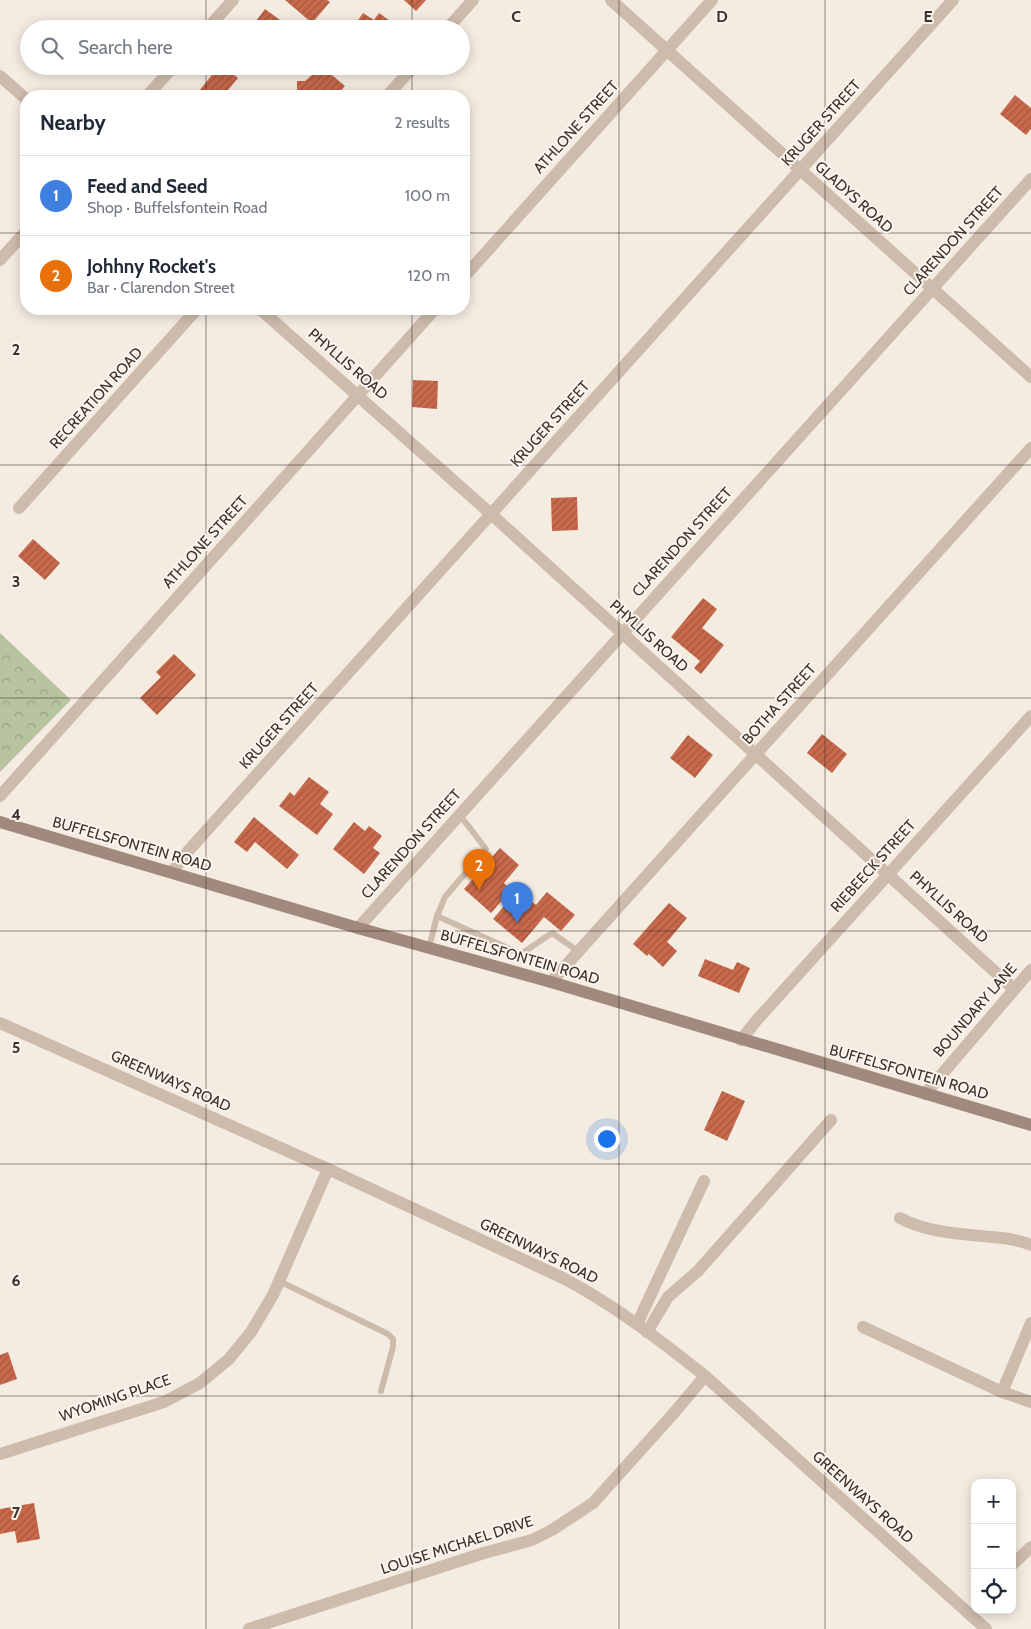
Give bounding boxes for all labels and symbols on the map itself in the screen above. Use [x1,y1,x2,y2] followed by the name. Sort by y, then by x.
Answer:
[511,7,521,26] text: C
[716,7,728,26] text: D
[923,7,933,26] text: E
[778,76,864,170] street label: KRUGER STREET
[530,77,622,177] street label: ATHLONE STREET
[811,157,897,237] street label: GLADYS ROAD
[899,183,1007,299] street label: CLARENDON STREET
[305,325,391,403] street label: PHYLLIS ROAD
[12,340,20,359] text: 2
[46,344,146,452] street label: RECREATION ROAD
[507,377,593,471] street label: KRUGER STREET
[628,484,736,600] street label: CLARENDON STREET
[159,492,251,592] street label: ATHLONE STREET
[12,572,20,591] text: 3
[606,596,692,676] street label: PHYLLIS ROAD
[738,660,820,748] street label: BOTHA STREET
[236,679,322,773] street label: KRUGER STREET
[357,786,465,902] street label: CLARENDON STREET
[11,805,21,824] text: 4
[50,813,214,875] street label: BUFFELSFONTEIN ROAD
[827,816,919,916] street label: RIEBEECK STREET
[463,849,495,890] pin: 2
[906,867,992,947] street label: PHYLLIS ROAD
[501,882,533,923] pin: 1
[438,926,602,988] street label: BUFFELSFONTEIN ROAD
[929,959,1021,1061] street label: BOUNDARY LANE
[12,1038,20,1057] text: 5
[827,1041,991,1103] street label: BUFFELSFONTEIN ROAD
[108,1046,234,1116] street label: GREENWAYS ROAD
[594,1126,620,1152] your location
[477,1215,601,1288] street label: GREENWAYS ROAD
[12,1271,21,1290] text: 6
[57,1371,173,1425] street label: WYOMING PLACE
[809,1447,917,1547] street label: GREENWAYS ROAD
[12,1503,21,1522] text: 7
[378,1512,536,1578] street label: LOUISE MICHAEL DRIVE

